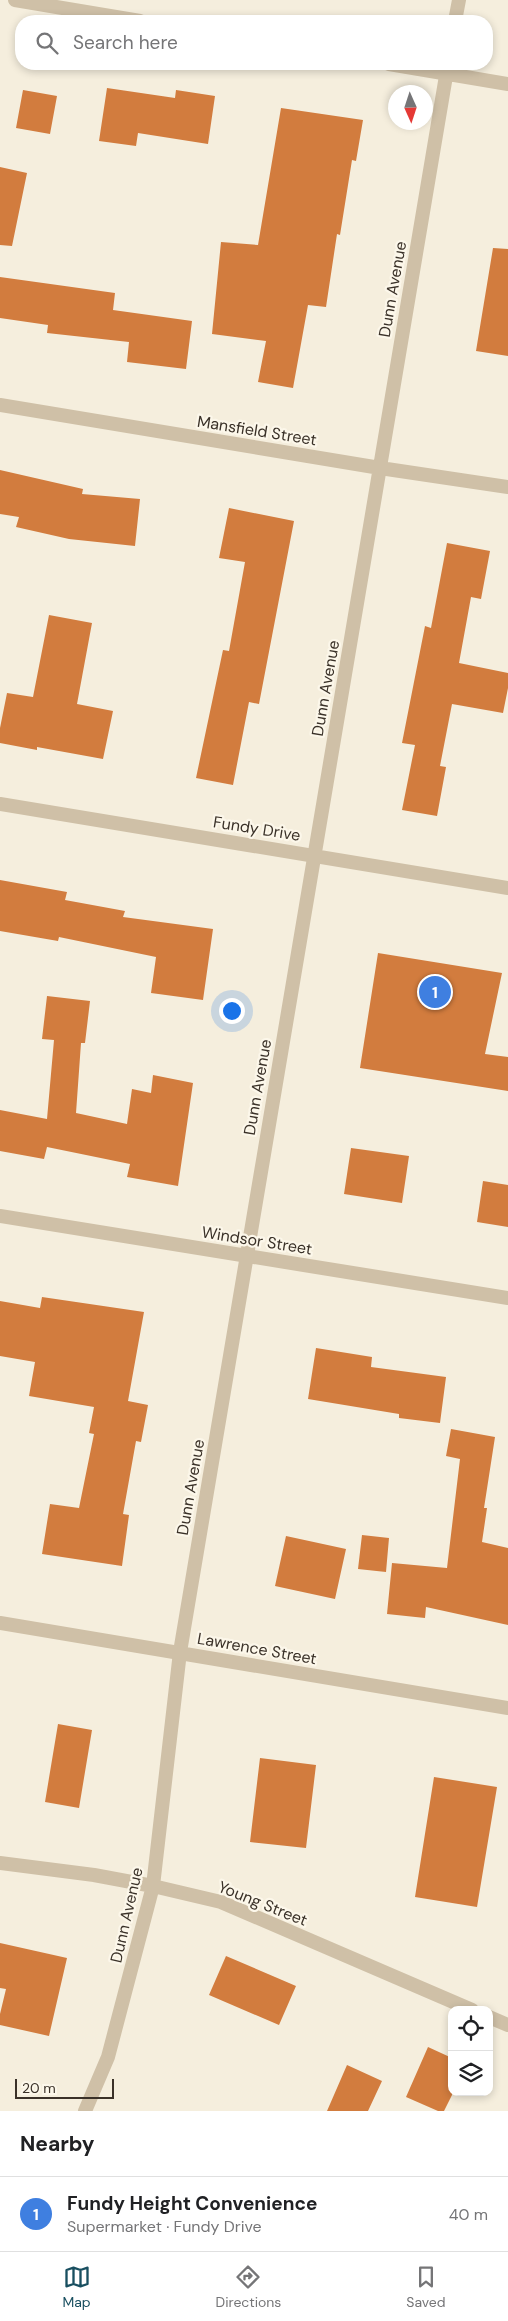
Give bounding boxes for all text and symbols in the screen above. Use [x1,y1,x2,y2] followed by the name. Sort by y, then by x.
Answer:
[15,15,493,70] search box
[33,29,61,57] icon: search
[73,30,178,55] text: Search here
[388,85,433,130] north arrow
[374,239,411,339] street label: Dunn Avenue
[196,411,318,450] street label: Mansfield Street
[307,638,344,738] street label: Dunn Avenue
[212,811,302,846] street label: Fundy Drive
[419,973,451,1011] pin: 1
[219,998,245,1024] your location
[239,1037,276,1137] street label: Dunn Avenue
[200,1221,314,1260] street label: Windsor Street
[172,1437,209,1537] street label: Dunn Avenue
[196,1628,318,1669] street label: Lawrence Street
[105,1865,148,1965] street label: Dunn Avenue
[215,1876,310,1931] street label: Young Street
[448,2006,493,2096] map controls
[448,2006,493,2051] button: locate
[448,2051,493,2096] button: layers
[15,2076,114,2099] scale bar
[22,2079,56,2097] text: 20 m
[20,2130,94,2158] text: Nearby
[67,2191,317,2216] text: Fundy Height Convenience
[33,2204,39,2225] text: 1
[449,2204,488,2225] text: 40 m
[67,2216,262,2237] text: Supermarket · Fundy Drive
[62,2263,91,2311] tab: Map
[216,2263,281,2311] tab: Directions
[406,2263,446,2311] tab: Saved

